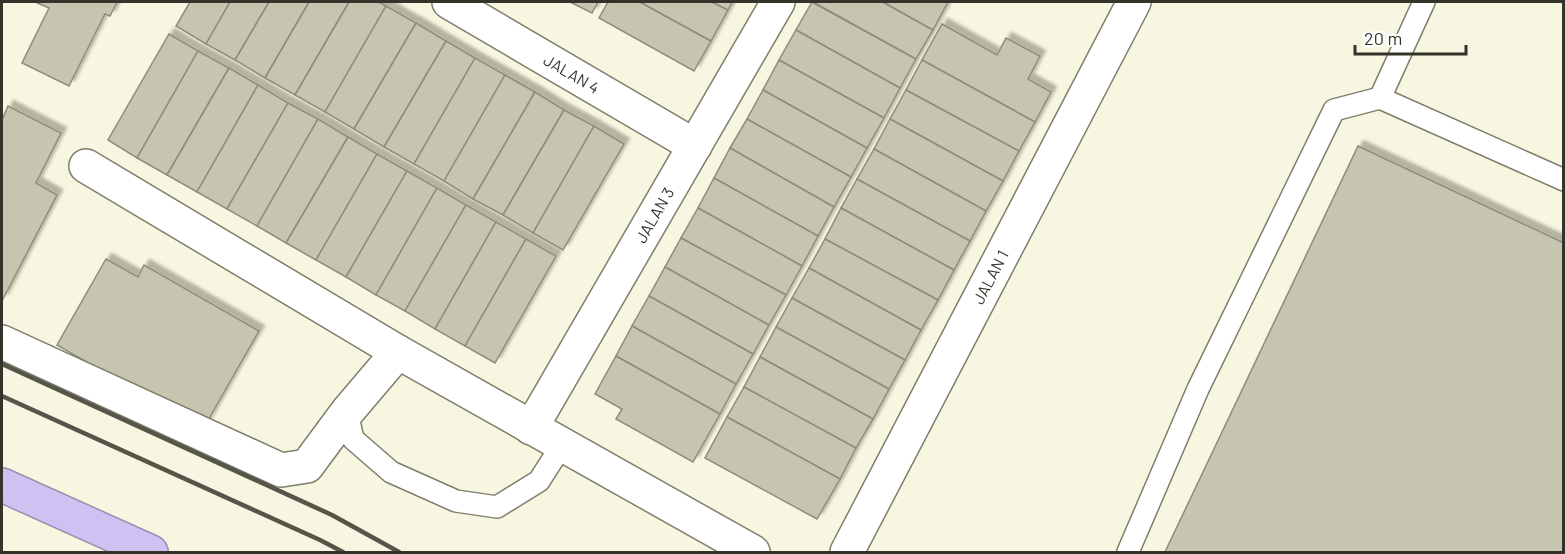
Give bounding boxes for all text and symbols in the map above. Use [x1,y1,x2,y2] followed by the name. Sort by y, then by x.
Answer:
[1355,18,1466,56] scale bar
[1364,27,1402,49] text: 20 m
[541,50,603,97] street label: JALAN 4
[631,184,677,246] street label: JALAN 3
[968,247,1012,307] street label: JALAN 1

